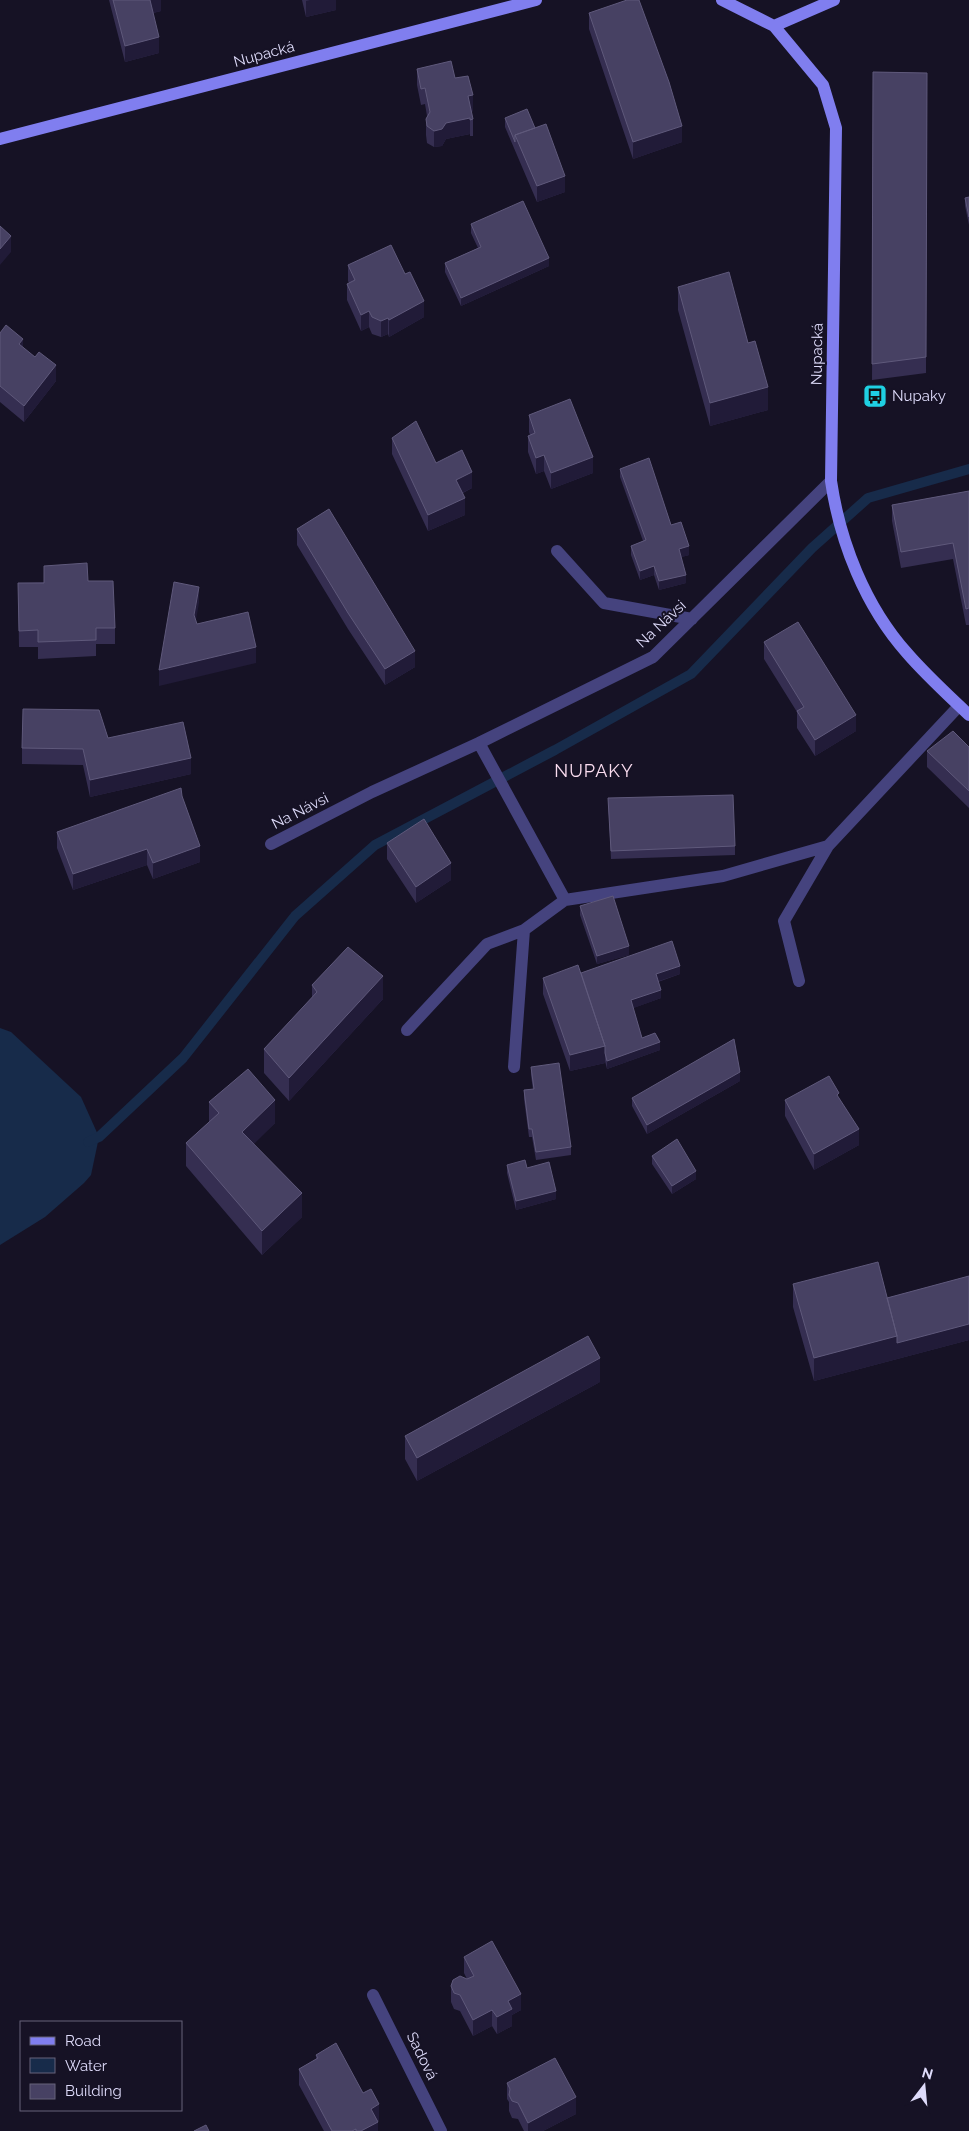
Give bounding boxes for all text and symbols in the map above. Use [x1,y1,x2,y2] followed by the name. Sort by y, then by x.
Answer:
[232,37,296,71] street label: Nupacká
[807,323,827,385] street label: Nupacká
[862,383,888,409] bus stop icon: Nupaky
[892,387,946,405] place label: Nupaky
[632,597,690,651] street label: Na Návsi
[554,760,634,781] district label: NUPAKY
[269,789,331,833] street label: Na Návsi
[20,2021,182,2111] legend
[403,2029,441,2083] street label: Sadová
[65,2032,101,2050] text: Road
[65,2057,108,2075] text: Water
[899,2061,949,2111] north arrow
[920,2064,935,2083] text: N
[65,2082,122,2100] text: Building

